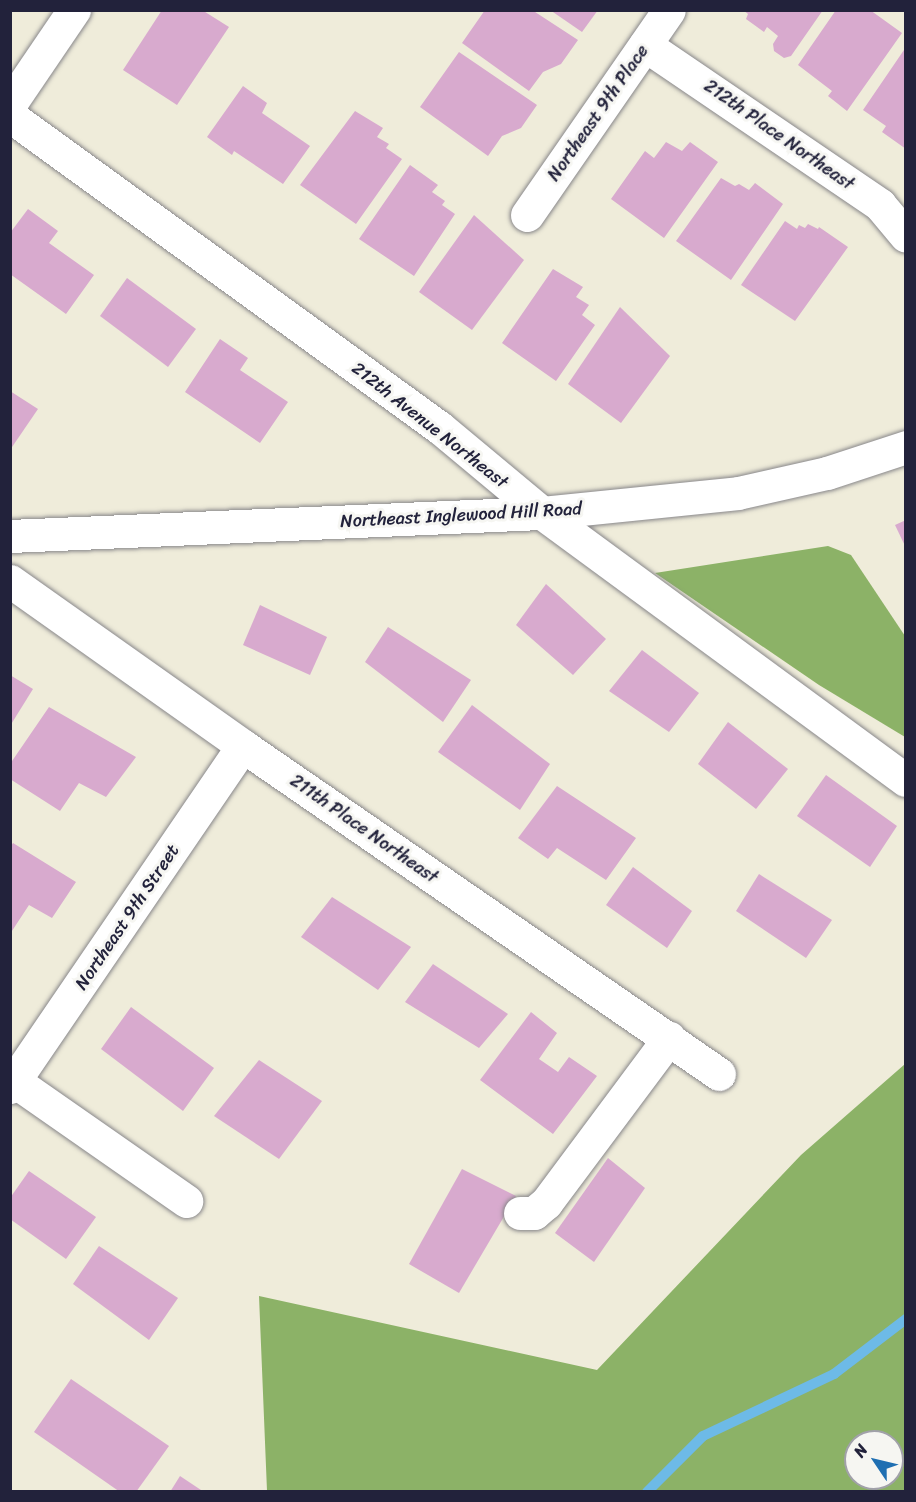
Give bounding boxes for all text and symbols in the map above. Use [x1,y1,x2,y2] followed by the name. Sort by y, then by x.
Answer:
[543,41,653,185] street label: Northeast 9th Place
[699,75,859,195] street label: 212th Place Northeast
[347,357,513,493] street label: 212th Avenue Northeast
[340,498,582,532] street label: Northeast Inglewood Hill Road
[285,770,443,888] street label: 211th Place Northeast
[70,840,184,994] street label: Northeast 9th Street
[844,1430,904,1490] north arrow
[845,1438,876,1463] text: N

